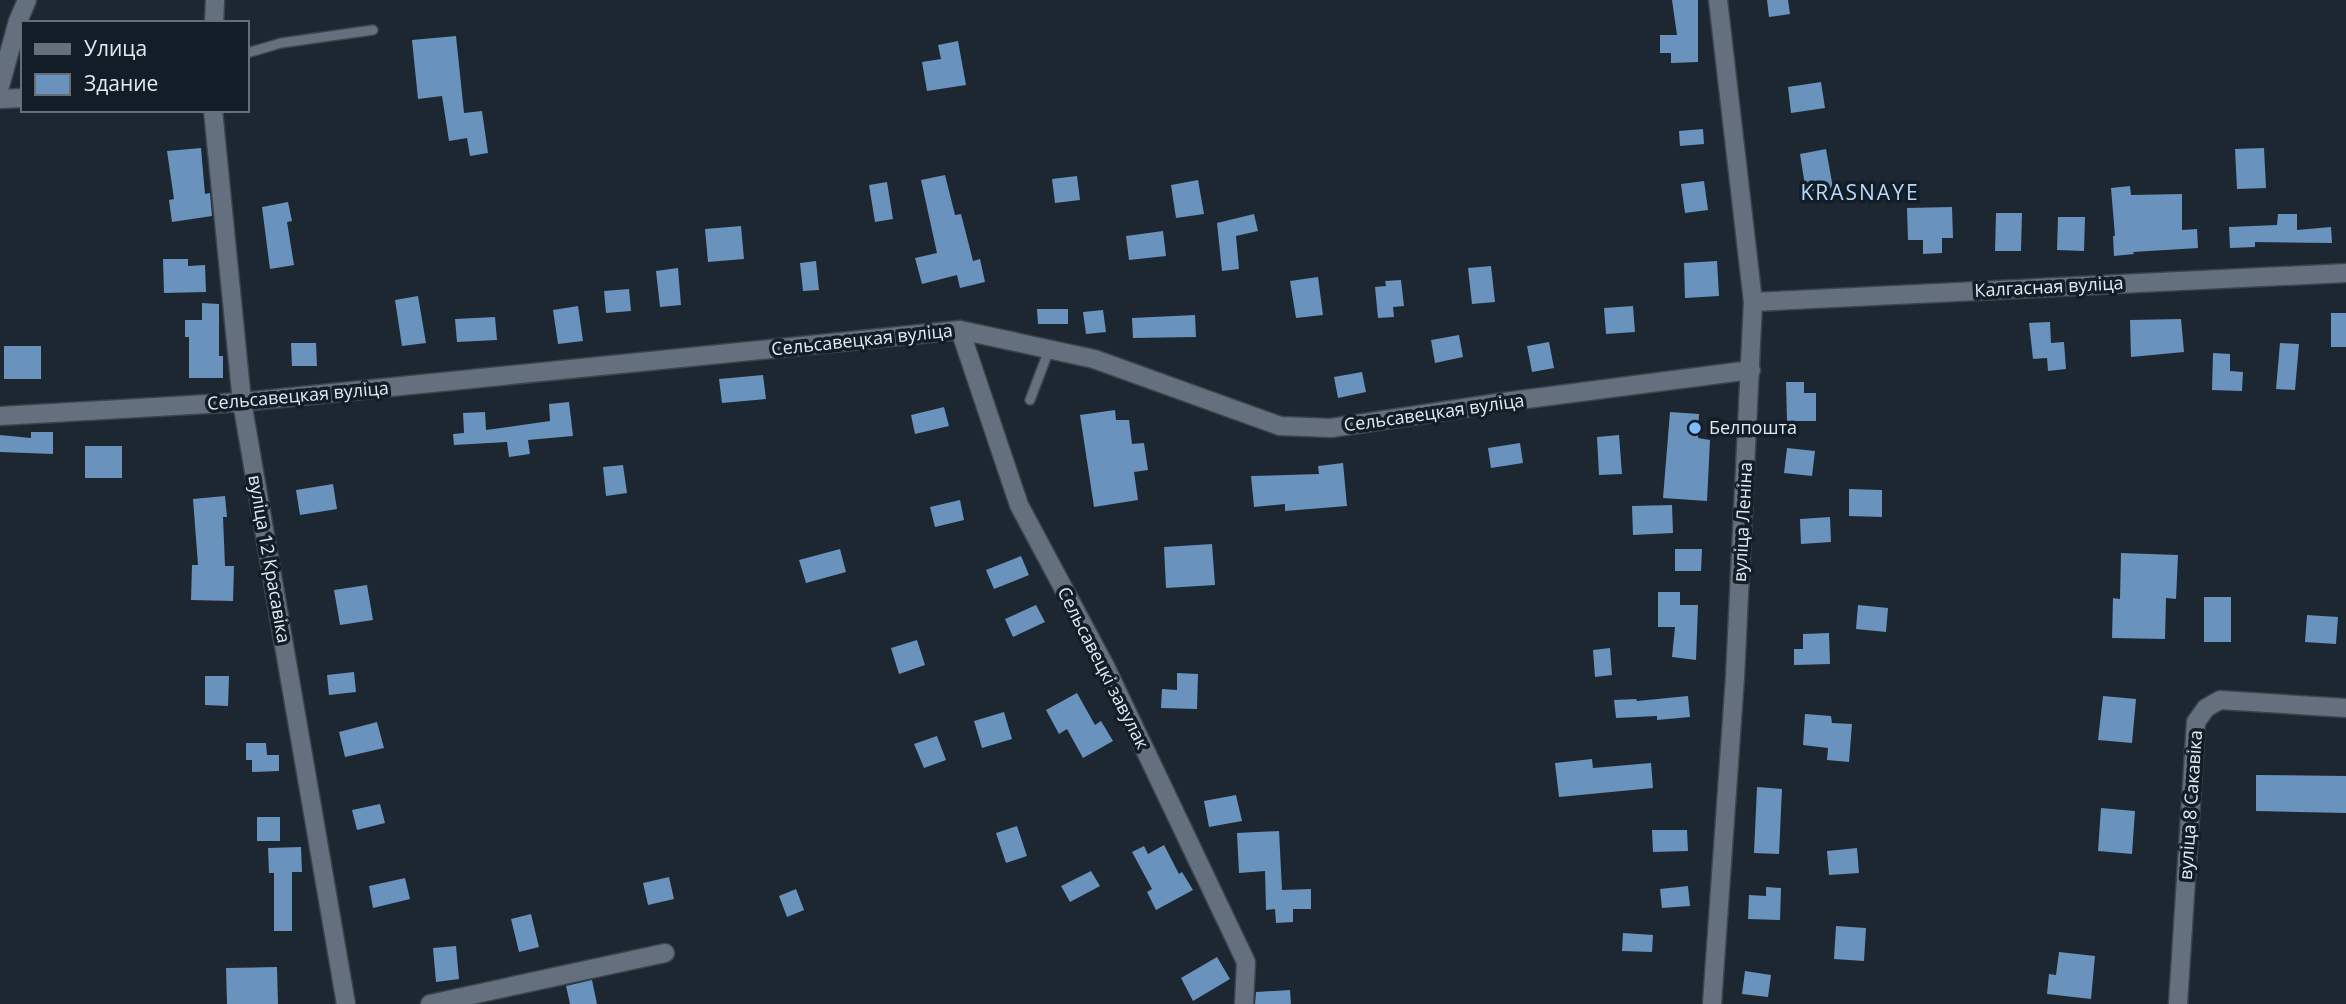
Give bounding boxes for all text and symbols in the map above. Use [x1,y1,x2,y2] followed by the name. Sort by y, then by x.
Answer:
[21,21,248,112] legend
[84,34,147,62] text: Улица
[84,69,158,97] text: Здание
[1800,178,1920,206] district label: KRASNAYE
[1974,270,2124,302] street label: Калгасная вуліца
[770,318,954,360] street label: Сельсавецкая вуліца
[206,375,390,415] street label: Сельсавецкая вуліца
[1342,387,1526,437] street label: Сельсавецкая вуліца
[1709,415,1797,439] place label: Белпошта
[1687,420,1703,436] marker: Белпошта
[1727,461,1757,583] street label: вуліца Леніна
[243,473,297,645] street label: вуліца 12 Красавіка
[1053,582,1156,753] street label: Сельсавецкі завулак
[2173,729,2207,881] street label: вуліца 8 Сакавіка

